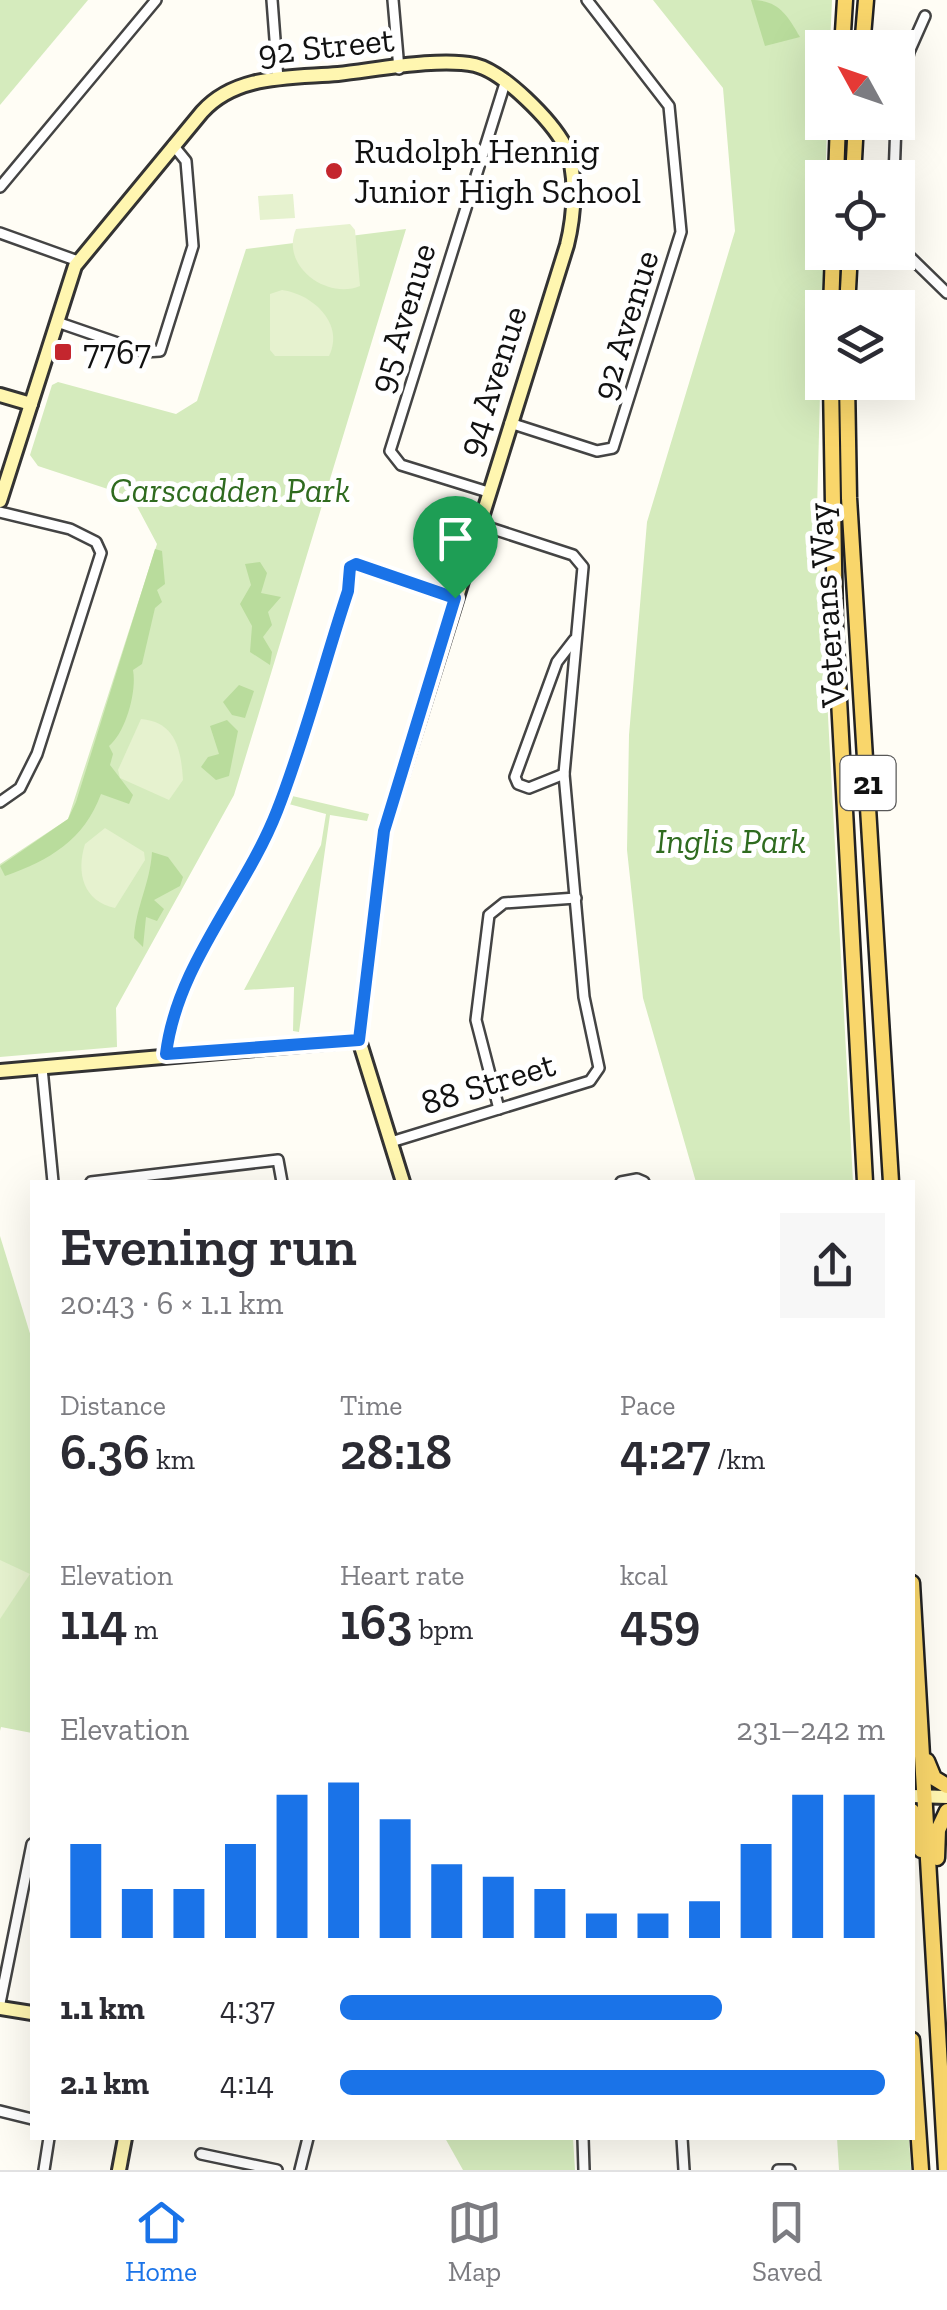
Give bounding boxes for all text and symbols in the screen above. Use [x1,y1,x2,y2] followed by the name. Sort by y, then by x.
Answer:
[256,18,396,74] street label: 92 Street
[805,30,915,140] north arrow
[805,30,915,400] map controls
[354,130,641,212] place label: Rudolph Hennig Junior High School
[323,160,345,182] marker: Rudolph Hennig Junior High School
[805,160,915,270] button: locate
[359,238,445,398] street label: 95 Avenue
[582,245,668,405] street label: 92 Avenue
[805,290,915,400] button: layers
[448,301,536,461] street label: 94 Avenue
[83,331,151,373] place label: 7767
[52,341,74,363] marker: 7767
[110,469,350,511] park label: Carscadden Park
[413,496,498,599] pin
[798,501,854,710] street label: Veterans Way
[428,511,483,566] icon: arrive
[840,756,896,810] road number: 21
[656,820,806,862] park label: Inglis Park
[416,1043,560,1123] street label: 88 Street
[60,1213,357,1279] text: Evening run
[780,1213,885,1318] button: share
[60,1284,283,1322] text: 20:43 · 6 × 1.1 km
[60,1389,166,1422] text: Distance
[340,1389,403,1422] text: Time
[620,1389,676,1422] text: Pace
[60,1422,150,1482] text: 6.36
[340,1422,452,1482] text: 28:18
[620,1422,711,1482] text: 4:27
[150,1443,195,1476] text: km
[711,1443,765,1476] text: /km
[60,1559,173,1592] text: Elevation
[340,1559,465,1592] text: Heart rate
[620,1559,668,1592] text: kcal
[60,1592,128,1652] text: 114
[340,1592,412,1652] text: 163
[620,1592,701,1652] text: 459
[128,1613,158,1646] text: m
[412,1613,473,1646] text: bpm
[60,1710,189,1748] text: Elevation
[736,1710,885,1748] text: 231–242 m
[60,1989,145,2027] text: 1.1 km
[220,1989,275,2027] text: 4:37
[60,2064,149,2102] text: 2.1 km
[220,2064,274,2102] text: 4:14
[125,2195,197,2288] tab: Home
[447,2195,502,2288] tab: Map
[752,2195,822,2288] tab: Saved

